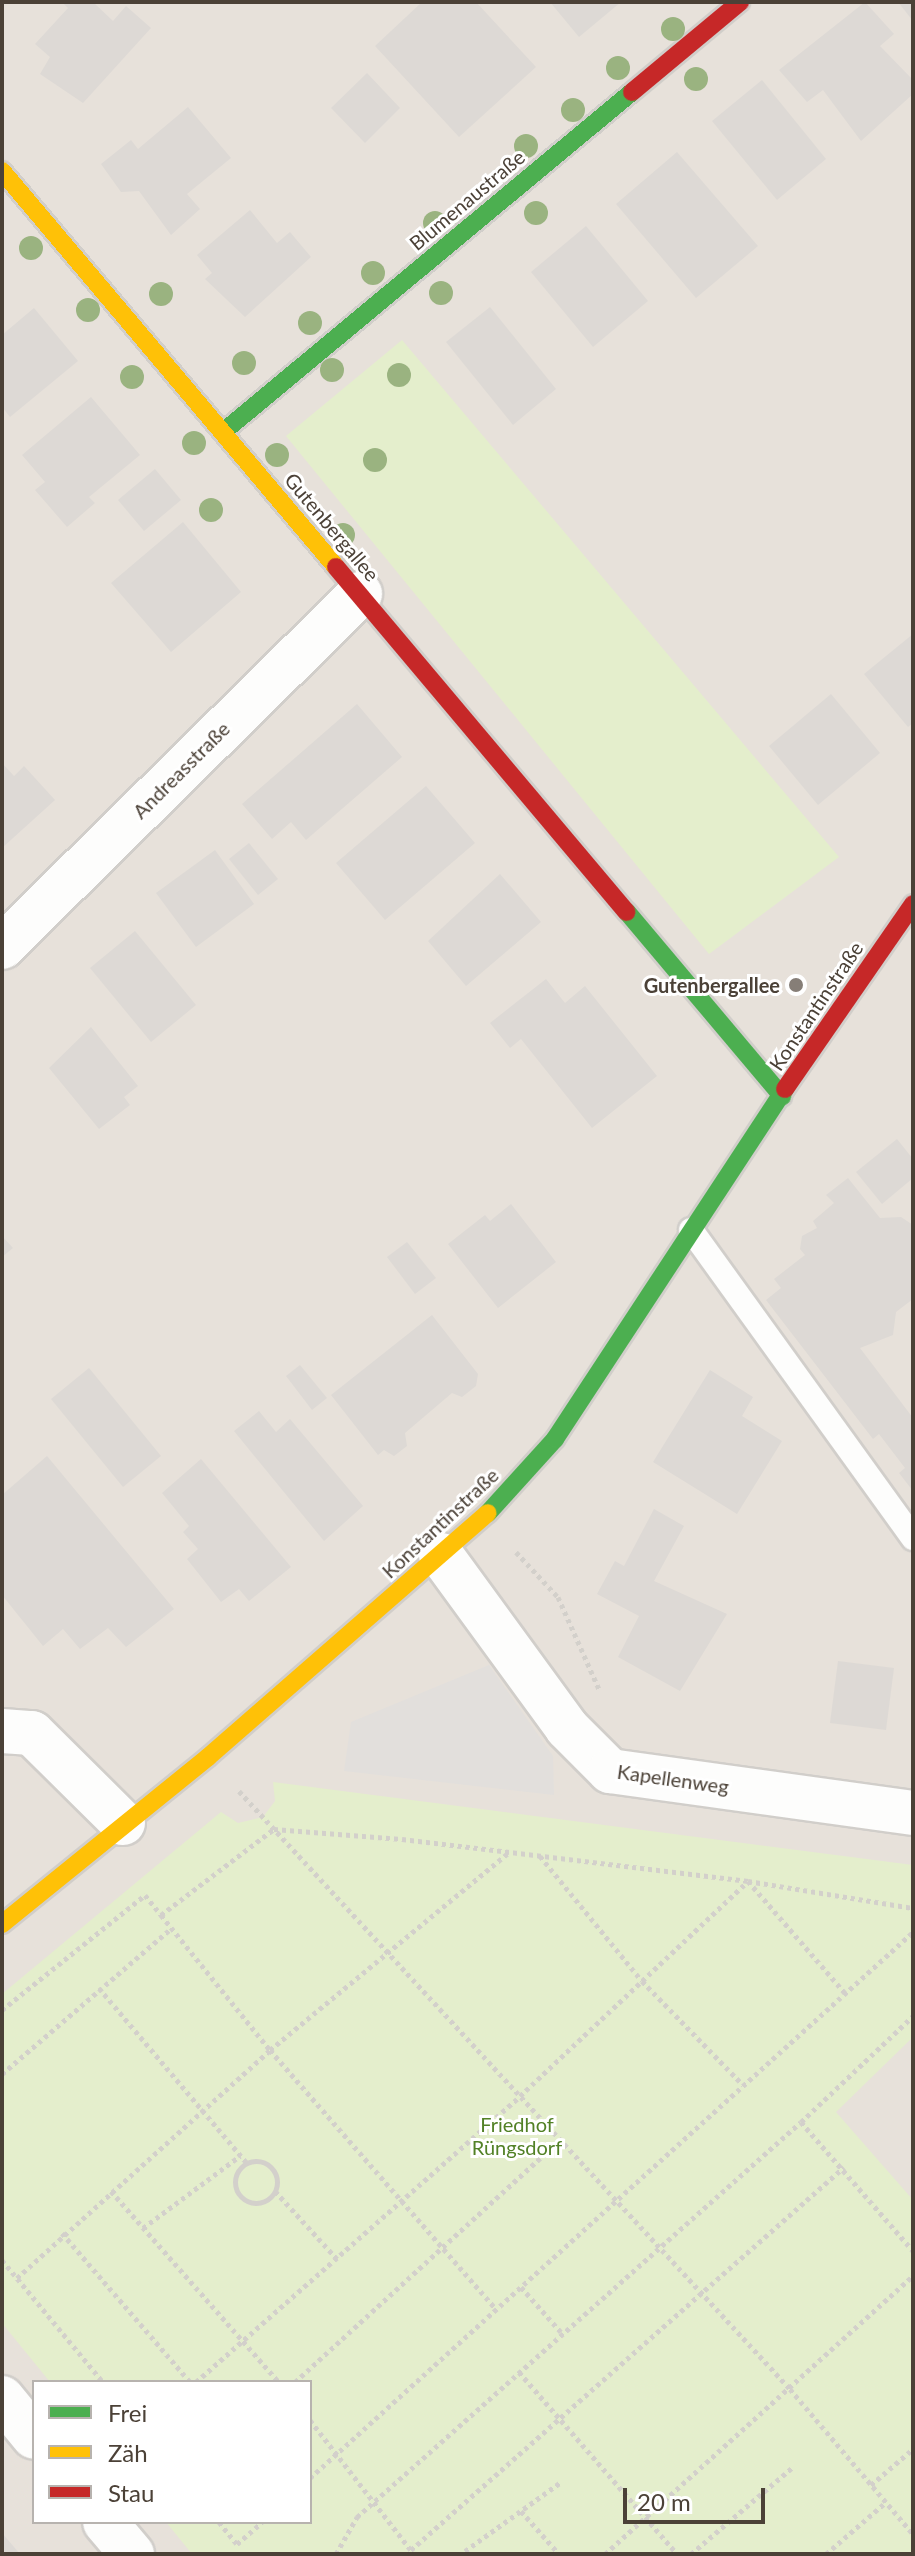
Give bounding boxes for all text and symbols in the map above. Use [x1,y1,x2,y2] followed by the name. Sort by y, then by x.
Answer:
[405,145,529,255] street label: Blumenaustraße
[280,468,384,586] street label: Gutenbergallee
[128,717,234,823] street label: Andreasstraße
[764,937,868,1075] street label: Konstantinstraße
[644,973,780,997] place label: Gutenbergallee
[787,976,805,994] marker: Gutenbergallee
[377,1463,503,1583] street label: Konstantinstraße
[616,1759,730,1799] street label: Kapellenweg
[472,2113,562,2160] park label: Friedhof Rüngsdorf
[32,2380,312,2524] legend
[108,2398,147,2427] text: Frei
[108,2438,148,2467] text: Zäh
[627,2472,769,2522] scale bar
[108,2478,154,2507] text: Stau
[637,2487,691,2516] text: 20 m

